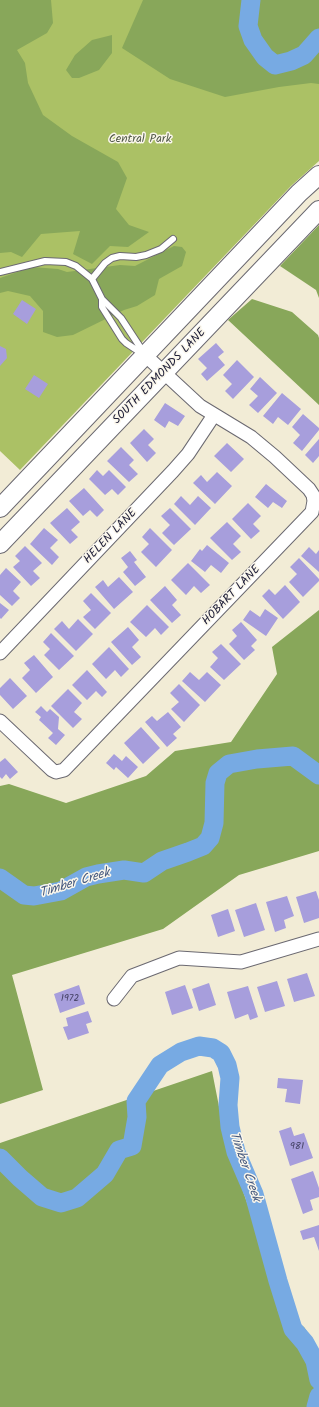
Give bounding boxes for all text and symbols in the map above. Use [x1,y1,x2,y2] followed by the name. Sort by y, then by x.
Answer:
[109,133,171,147] park label: Central Park
[110,326,210,428] street label: SOUTH EDMONDS LANE
[81,507,141,567] street label: HELEN LANE
[200,563,264,629] street label: HOBART LANE
[38,866,112,902] water label: Timber Creek
[61,993,79,1005] house number: 1972
[225,1130,263,1204] water label: Timber Creek
[290,1141,304,1153] house number: 981

